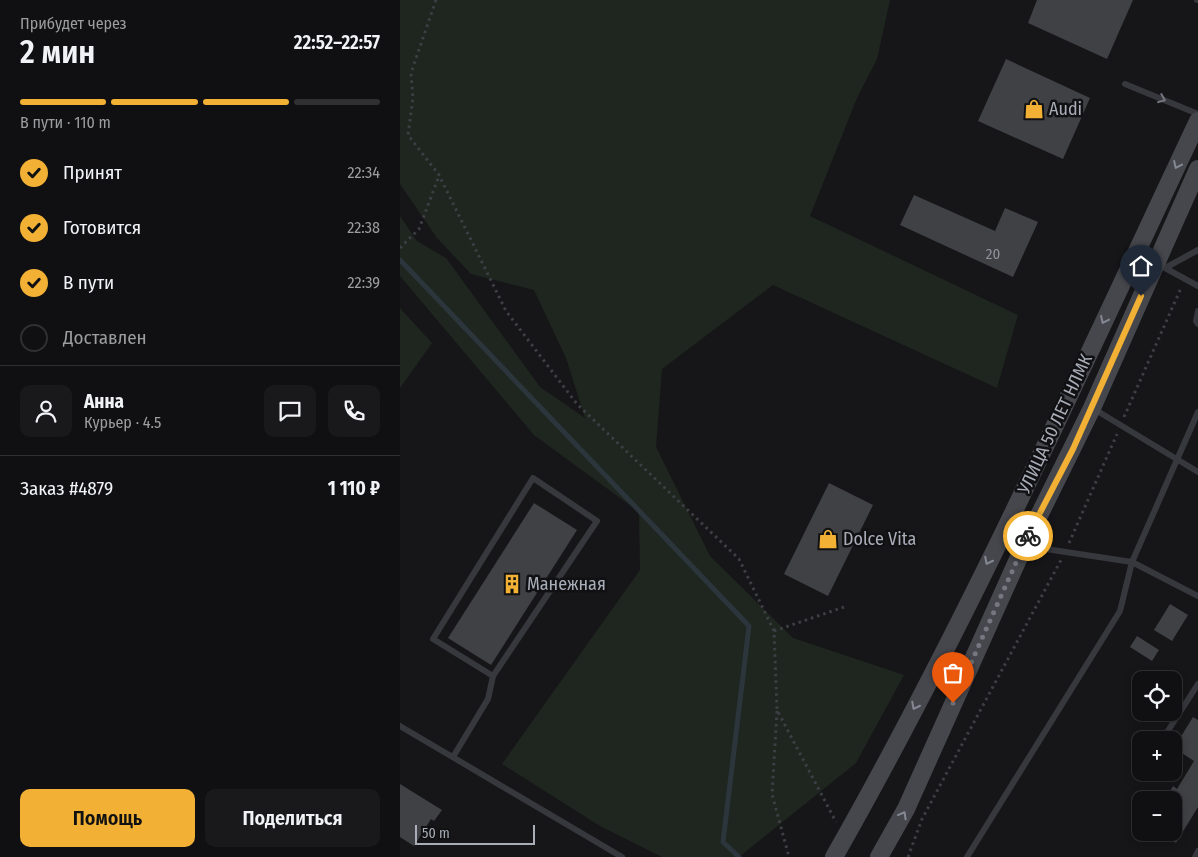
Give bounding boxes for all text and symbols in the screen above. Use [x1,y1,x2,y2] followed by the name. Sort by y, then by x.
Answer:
[20,14,127,33] text: Прибудет через
[294,31,380,54] text: 22:52–22:57
[20,33,95,71] text: 2 мин
[1157,93,1166,103] one-way arrow
[1023,98,1045,120] shop icon: Audi
[1049,98,1082,120] place label: Audi
[20,113,111,132] text: В пути · 110 m
[20,159,48,187] icon: check
[1173,160,1183,169] one-way arrow
[63,161,122,184] text: Принят
[347,163,380,182] text: 22:34
[20,214,48,242] icon: check
[63,216,141,239] text: Готовится
[347,218,380,237] text: 22:38
[986,245,1000,263] house number: 20
[1120,245,1162,296] pin
[1127,252,1155,280] icon: home
[20,269,48,297] icon: check
[63,271,114,294] text: В пути
[348,273,380,292] text: 22:39
[1100,315,1110,324] one-way arrow
[63,326,147,349] text: Доставлен
[1013,350,1097,498] street label: УЛИЦА 50 ЛЕТ НЛМК
[20,385,72,437] button: person
[264,385,316,437] button: chat
[328,385,380,437] button: phone
[84,390,124,413] text: Анна
[84,413,161,432] text: Курьер · 4.5
[20,477,113,500] text: Заказ #4879
[328,477,380,500] text: 1 110 ₽
[1003,511,1053,561] courier
[1014,522,1042,550] icon: bike
[817,528,839,550] shop icon: Dolce Vita
[843,528,917,550] place label: Dolce Vita
[984,556,994,565] one-way arrow
[501,573,523,595] building icon: Манежная
[527,573,606,595] place label: Манежная
[932,652,974,703] pin
[939,659,967,687] icon: bag
[1132,671,1182,841] map controls
[1132,671,1182,721] button: locate
[911,701,921,710] one-way arrow
[1132,731,1182,781] button: +
[20,789,195,847] button: Помощь
[205,789,380,847] button: Поделиться
[1132,791,1182,841] button: −
[897,811,907,820] one-way arrow
[415,822,535,845] scale bar
[422,825,450,842] text: 50 m

